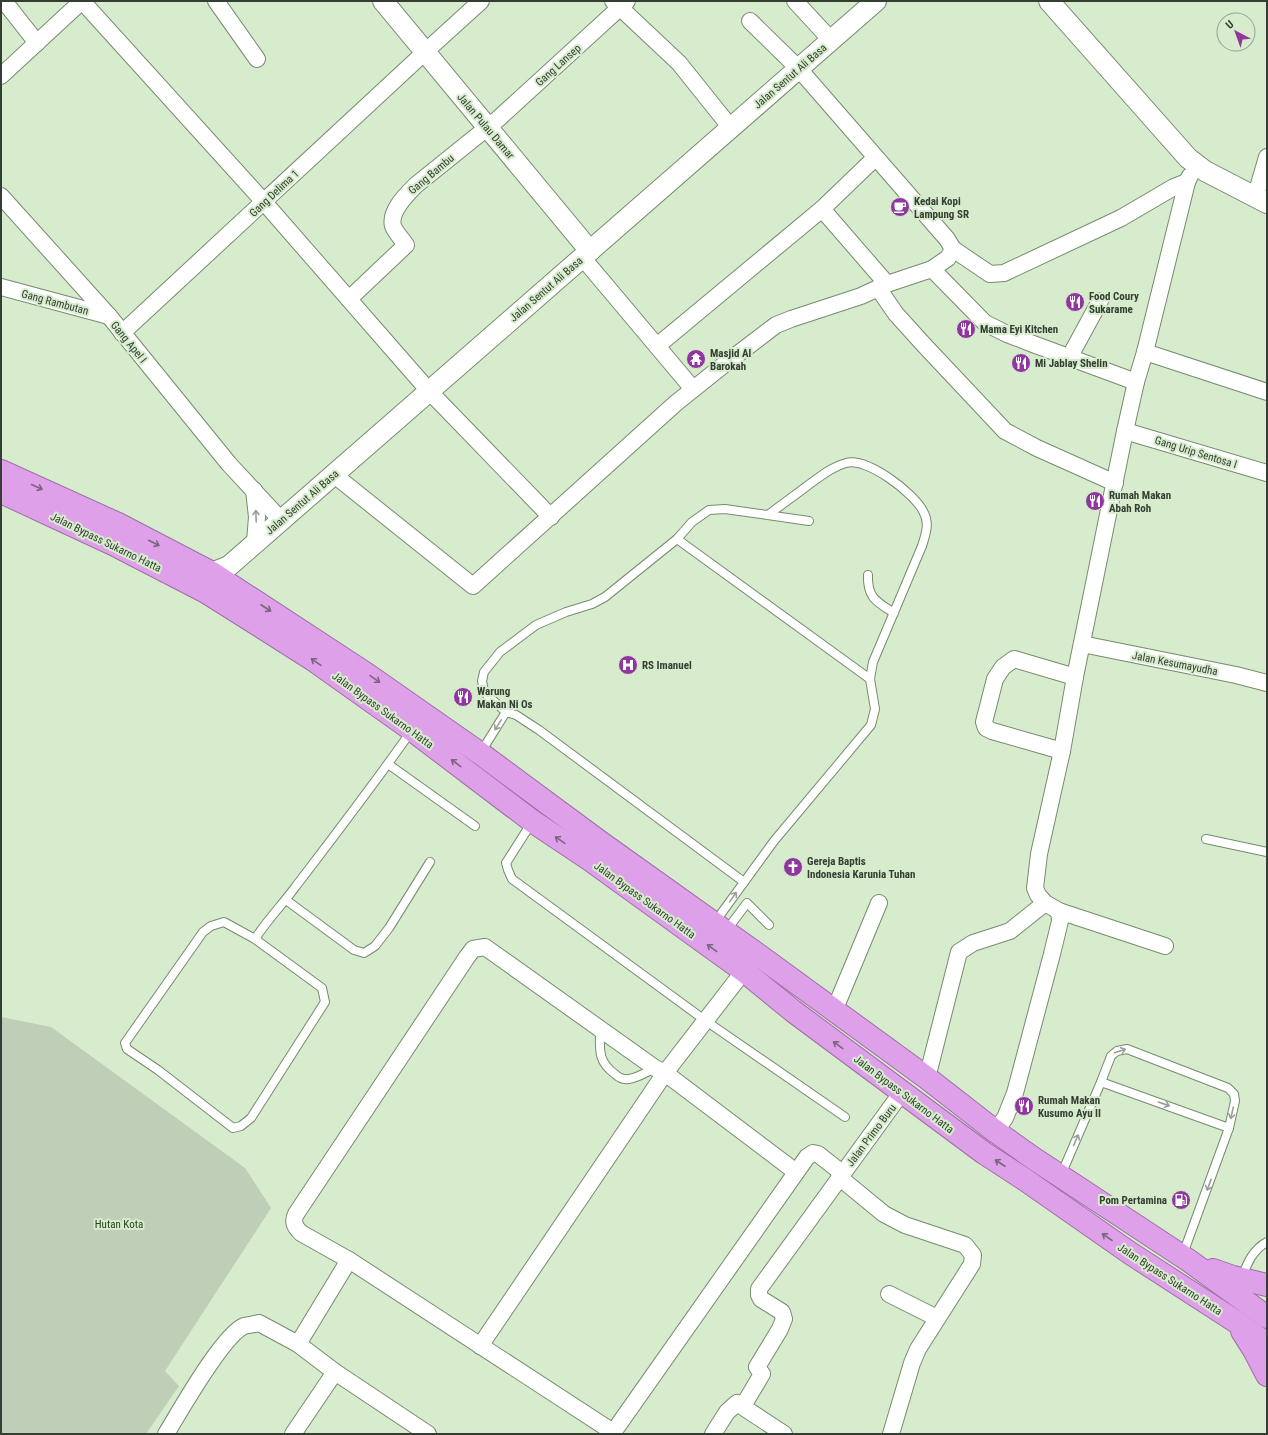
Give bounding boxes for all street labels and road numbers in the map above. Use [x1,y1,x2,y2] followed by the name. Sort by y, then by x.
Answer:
[751,41,829,112] street label: Jalan Sentut Ali Basa
[533,42,584,89] street label: Gang Lansep
[454,91,517,162] street label: Jalan Pulau Damar
[406,152,457,197] street label: Gang Bambu
[247,167,302,220] street label: Gang Delima 1
[507,254,585,325] street label: Jalan Sentut Ali Basa
[20,287,90,318] street label: Gang Rambutan
[108,319,149,366] street label: Gang Apel I
[1153,434,1239,471] street label: Gang Urip Sentosa I
[263,467,341,538] street label: Jalan Sentut Ali Basa
[48,510,163,575] street label: Jalan Bypass Sukarno Hatta
[1131,649,1219,678] street label: Jalan Kesumayudha
[330,669,436,751] street label: Jalan Bypass Sukarno Hatta
[592,859,698,941] street label: Jalan Bypass Sukarno Hatta
[851,1053,956,1136] street label: Jalan Bypass Sukarno Hatta
[844,1102,899,1169] street label: Jalan Primo Buru
[1115,1241,1224,1318] street label: Jalan Bypass Sukarno Hatta

